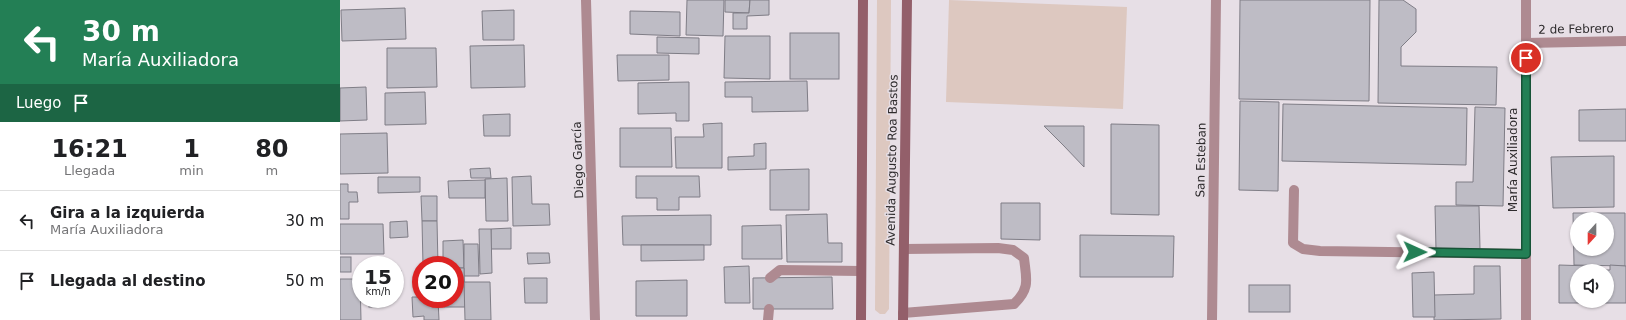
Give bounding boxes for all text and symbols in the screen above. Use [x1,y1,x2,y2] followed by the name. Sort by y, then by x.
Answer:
[82,15,160,48] text: 30 m
[16,16,68,68] icon: left
[1538,21,1614,37] street label: 2 de Febrero
[1509,41,1543,75] pin
[1515,47,1537,69] icon: arrive
[82,49,239,70] text: María Auxiliadora
[884,74,900,246] street label: Avenida Augusto Roa Bastos
[70,92,92,114] icon: arrive
[16,94,62,112] text: Luego
[1506,108,1520,212] street label: María Auxiliadora
[570,121,586,199] street label: Diego García
[1193,122,1209,198] street label: San Esteban
[51,135,128,163] text: 16:21
[183,135,200,163] text: 1
[255,135,289,163] text: 80
[64,163,115,178] text: Llegada
[179,163,204,178] text: min
[266,163,278,178] text: m
[50,204,205,222] text: Gira a la izquierda
[16,210,38,232] icon: left
[286,212,324,230] text: 30 m
[1570,212,1614,256] north arrow
[1570,212,1614,308] map controls
[50,222,163,237] text: María Auxiliadora
[1394,231,1436,273] position arrow
[412,256,464,308] speed limit sign: 20
[1570,264,1614,308] button: sound
[364,265,392,289] text: 15
[16,270,38,292] icon: arrive
[50,272,205,290] text: Llegada al destino
[286,272,324,290] text: 50 m
[365,286,391,297] text: km/h

